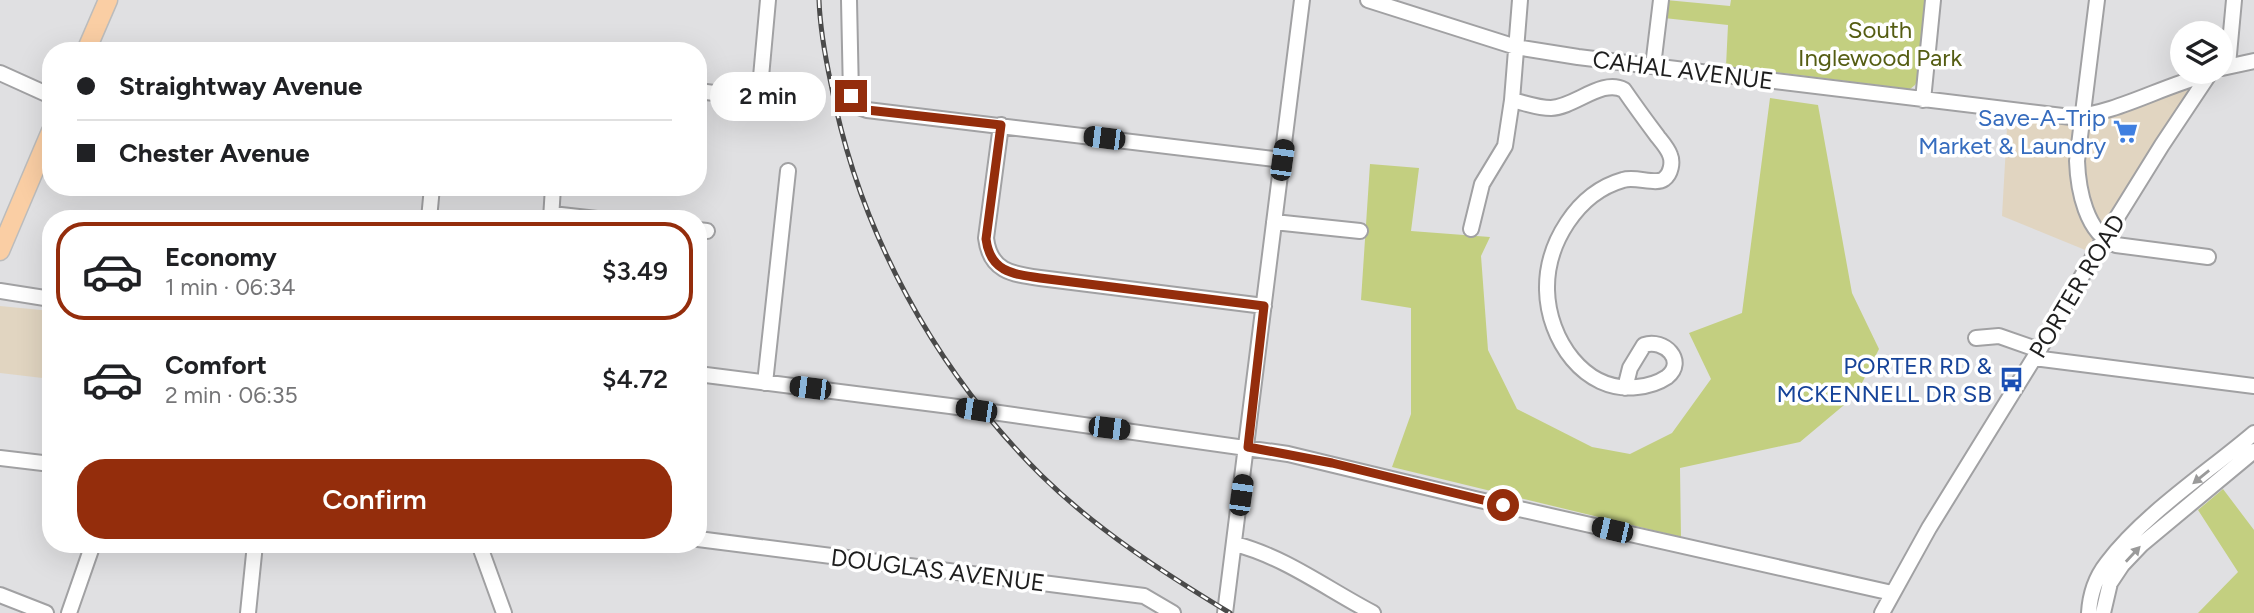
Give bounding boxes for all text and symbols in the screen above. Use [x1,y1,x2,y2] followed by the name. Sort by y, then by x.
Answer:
[1798,15,1962,72] park label: South Inglewood Park
[2170,21,2233,84] map controls
[2170,21,2233,84] button: layers
[1591,45,1775,95] street label: CAHAL AVENUE
[119,70,362,102] text: Straightway Avenue
[711,72,826,120] callout: 2 min
[835,80,867,112] route end
[739,82,797,110] text: 2 min
[1918,103,2106,160] place label: Save-A-Trip Market & Laundry
[2112,117,2140,145] supermarket icon: Save-A-Trip Market & Laundry
[1082,125,1127,151] car
[119,137,310,169] text: Chester Avenue
[1269,138,1296,182] car
[2023,209,2131,363] street label: PORTER ROAD
[81,240,144,303] icon: car
[165,241,277,273] text: Economy
[602,255,668,287] text: $3.49
[165,273,296,301] text: 1 min · 06:34
[81,348,144,411] icon: car
[165,349,267,381] text: Comfort
[1776,351,1993,408] place label: PORTER RD & MCKENNELL DR SB
[602,363,668,395] text: $4.72
[1998,365,2026,393] bus stop icon: PORTER RD & MCKENNELL DR SB
[788,375,833,401] car
[165,381,298,409] text: 2 min · 06:35
[954,396,999,424] car
[1087,415,1132,441] car
[77,459,672,539] button: Confirm
[2193,469,2211,484] one-way arrow
[1228,473,1255,517] car
[1487,489,1519,521] route start
[1590,515,1635,545] car
[829,542,1047,598] street label: DOUGLAS AVENUE
[2125,545,2141,563] one-way arrow

